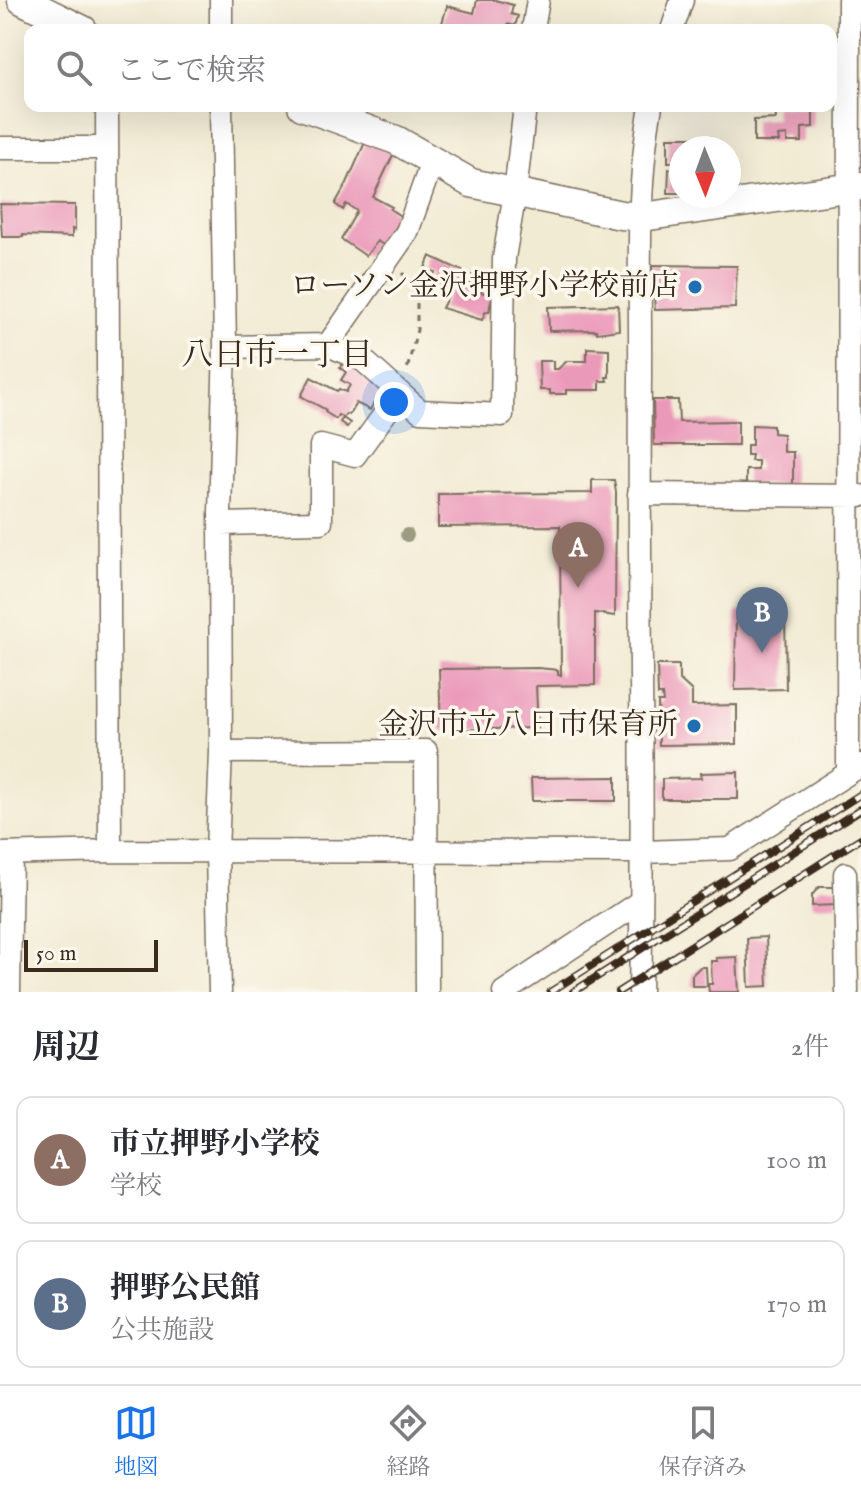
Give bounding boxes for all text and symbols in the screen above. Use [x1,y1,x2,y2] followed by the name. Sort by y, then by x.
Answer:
[24,24,837,112] search box
[52,46,96,90] icon: search
[116,53,266,91] text: ここで検索
[669,136,741,208] north arrow
[290,268,679,306] place label: ローソン金沢押野小学校前店
[686,278,704,296] marker: ローソン金沢押野小学校前店
[181,336,373,377] district label: 八日市一丁目
[374,382,414,422] your location
[552,522,604,588] pin: A
[736,587,788,653] pin: B
[378,707,678,745] place label: 金沢市立八日市保育所
[685,717,703,735] marker: 金沢市立八日市保育所
[24,936,158,972] scale bar
[36,940,77,968] text: 50 m
[32,1027,100,1070] text: 周辺
[791,1031,829,1064] text: 2件
[110,1126,320,1164] text: 市立押野小学校
[51,1144,69,1177] text: A
[766,1144,827,1177] text: 100 m
[110,1170,162,1203] text: 学校
[110,1270,260,1308] text: 押野公民館
[51,1288,69,1321] text: B
[767,1288,827,1321] text: 170 m
[110,1314,214,1347] text: 公共施設
[114,1401,158,1482] tab: 地図
[386,1401,431,1482] tab: 経路
[659,1401,747,1482] tab: 保存済み

